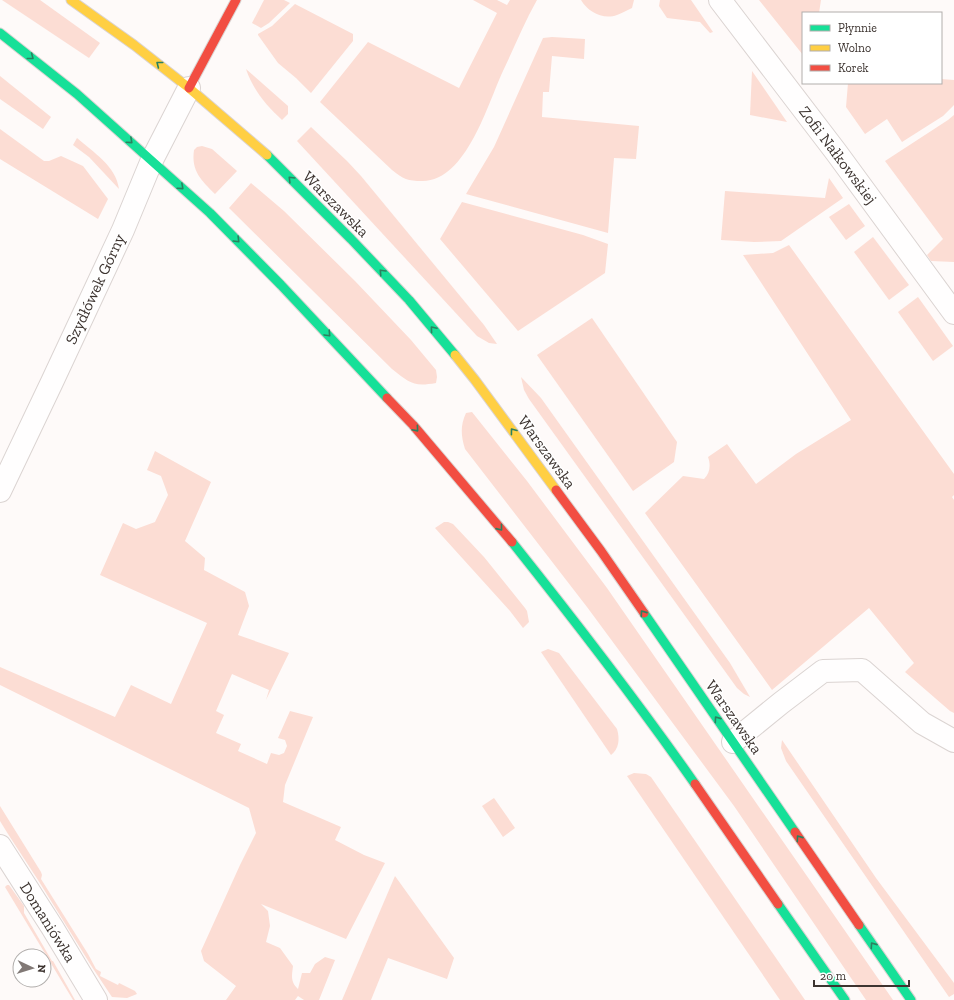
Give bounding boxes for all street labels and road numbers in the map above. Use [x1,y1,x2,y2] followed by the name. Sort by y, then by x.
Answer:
[795,102,881,208] street label: Zofii Nałkowskiej
[299,167,373,241] street label: Warszawska
[61,230,129,347] street label: Szydłówek Górny
[514,412,580,492] street label: Warszawska
[702,676,767,758] street label: Warszawska
[16,878,80,966] street label: Domaniówka

